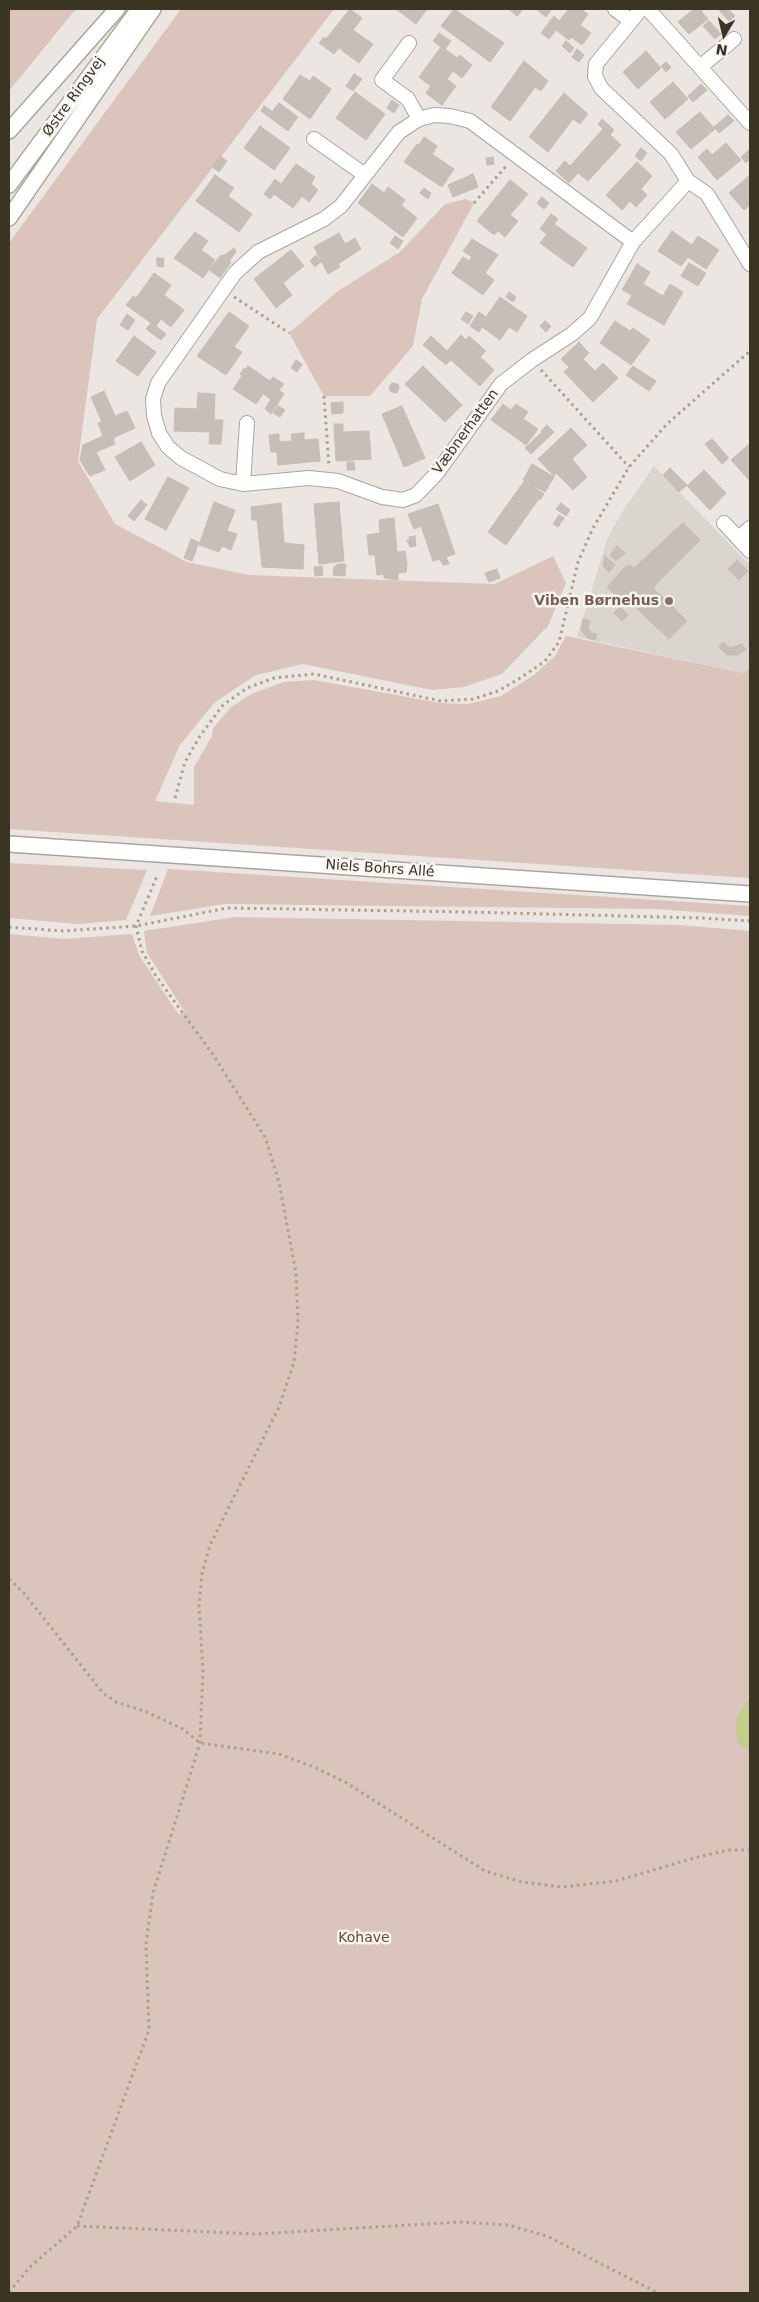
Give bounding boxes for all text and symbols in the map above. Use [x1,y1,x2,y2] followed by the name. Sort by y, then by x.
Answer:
[699,10,749,60] north arrow
[715,41,729,59] text: N
[39,54,109,140] street label: Østre Ringvej
[429,386,503,478] street label: Væbnerhatten
[534,593,659,609] place label: Viben Børnehus
[663,595,675,607] marker: Viben Børnehus
[325,857,435,881] street label: Niels Bohrs Allé
[338,1930,390,1946] park label: Kohave

